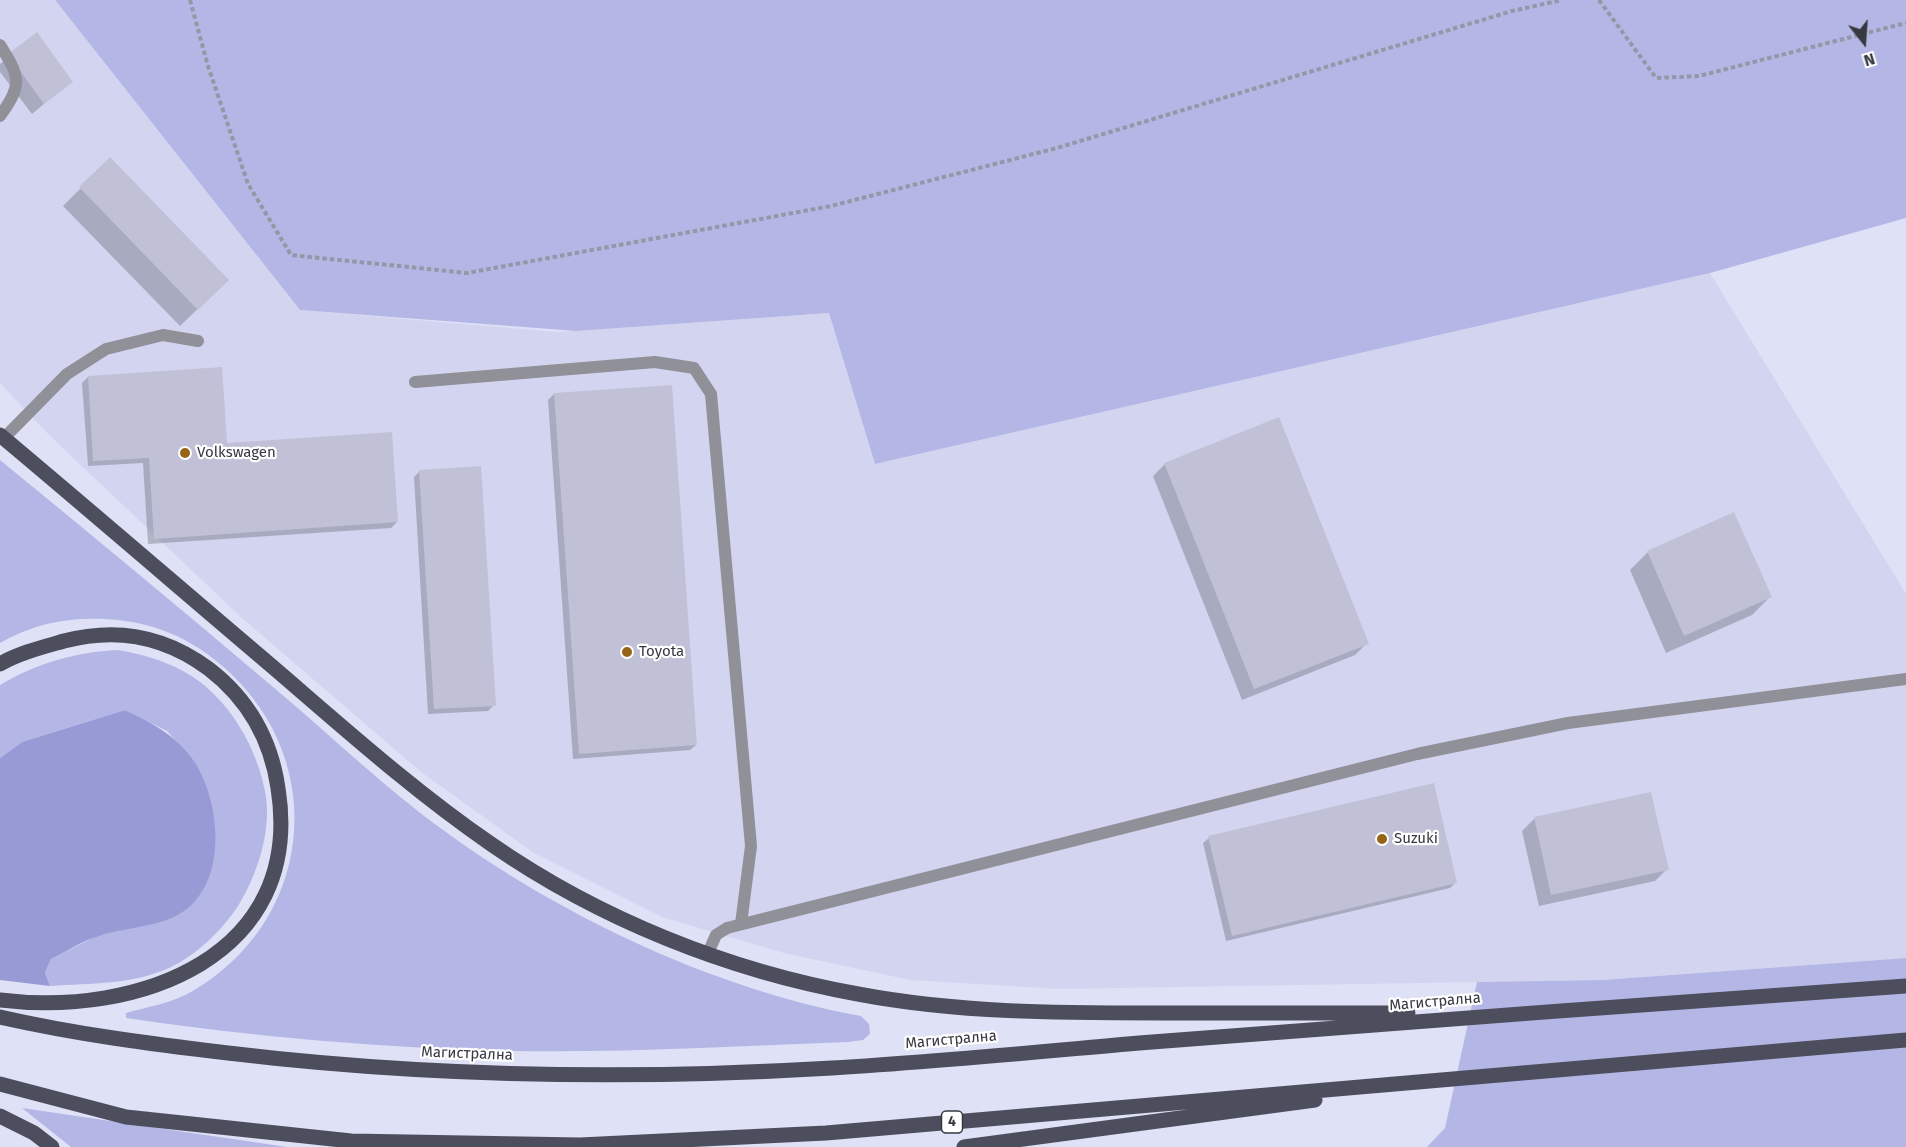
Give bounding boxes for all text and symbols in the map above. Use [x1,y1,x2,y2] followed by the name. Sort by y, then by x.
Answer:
[1834,12,1894,72] north arrow
[1862,49,1877,70] text: N
[197,444,276,462] place label: Volkswagen
[178,446,192,460] marker: Volkswagen
[639,643,684,661] place label: Toyota
[620,645,634,659] marker: Toyota
[1394,830,1438,848] place label: Suzuki
[1375,832,1389,846] marker: Suzuki
[1388,989,1482,1015] street label: Магистрална
[904,1027,998,1053] street label: Магистрална
[421,1043,513,1065] street label: Магистрална
[942,1111,962,1133] road number: 4

